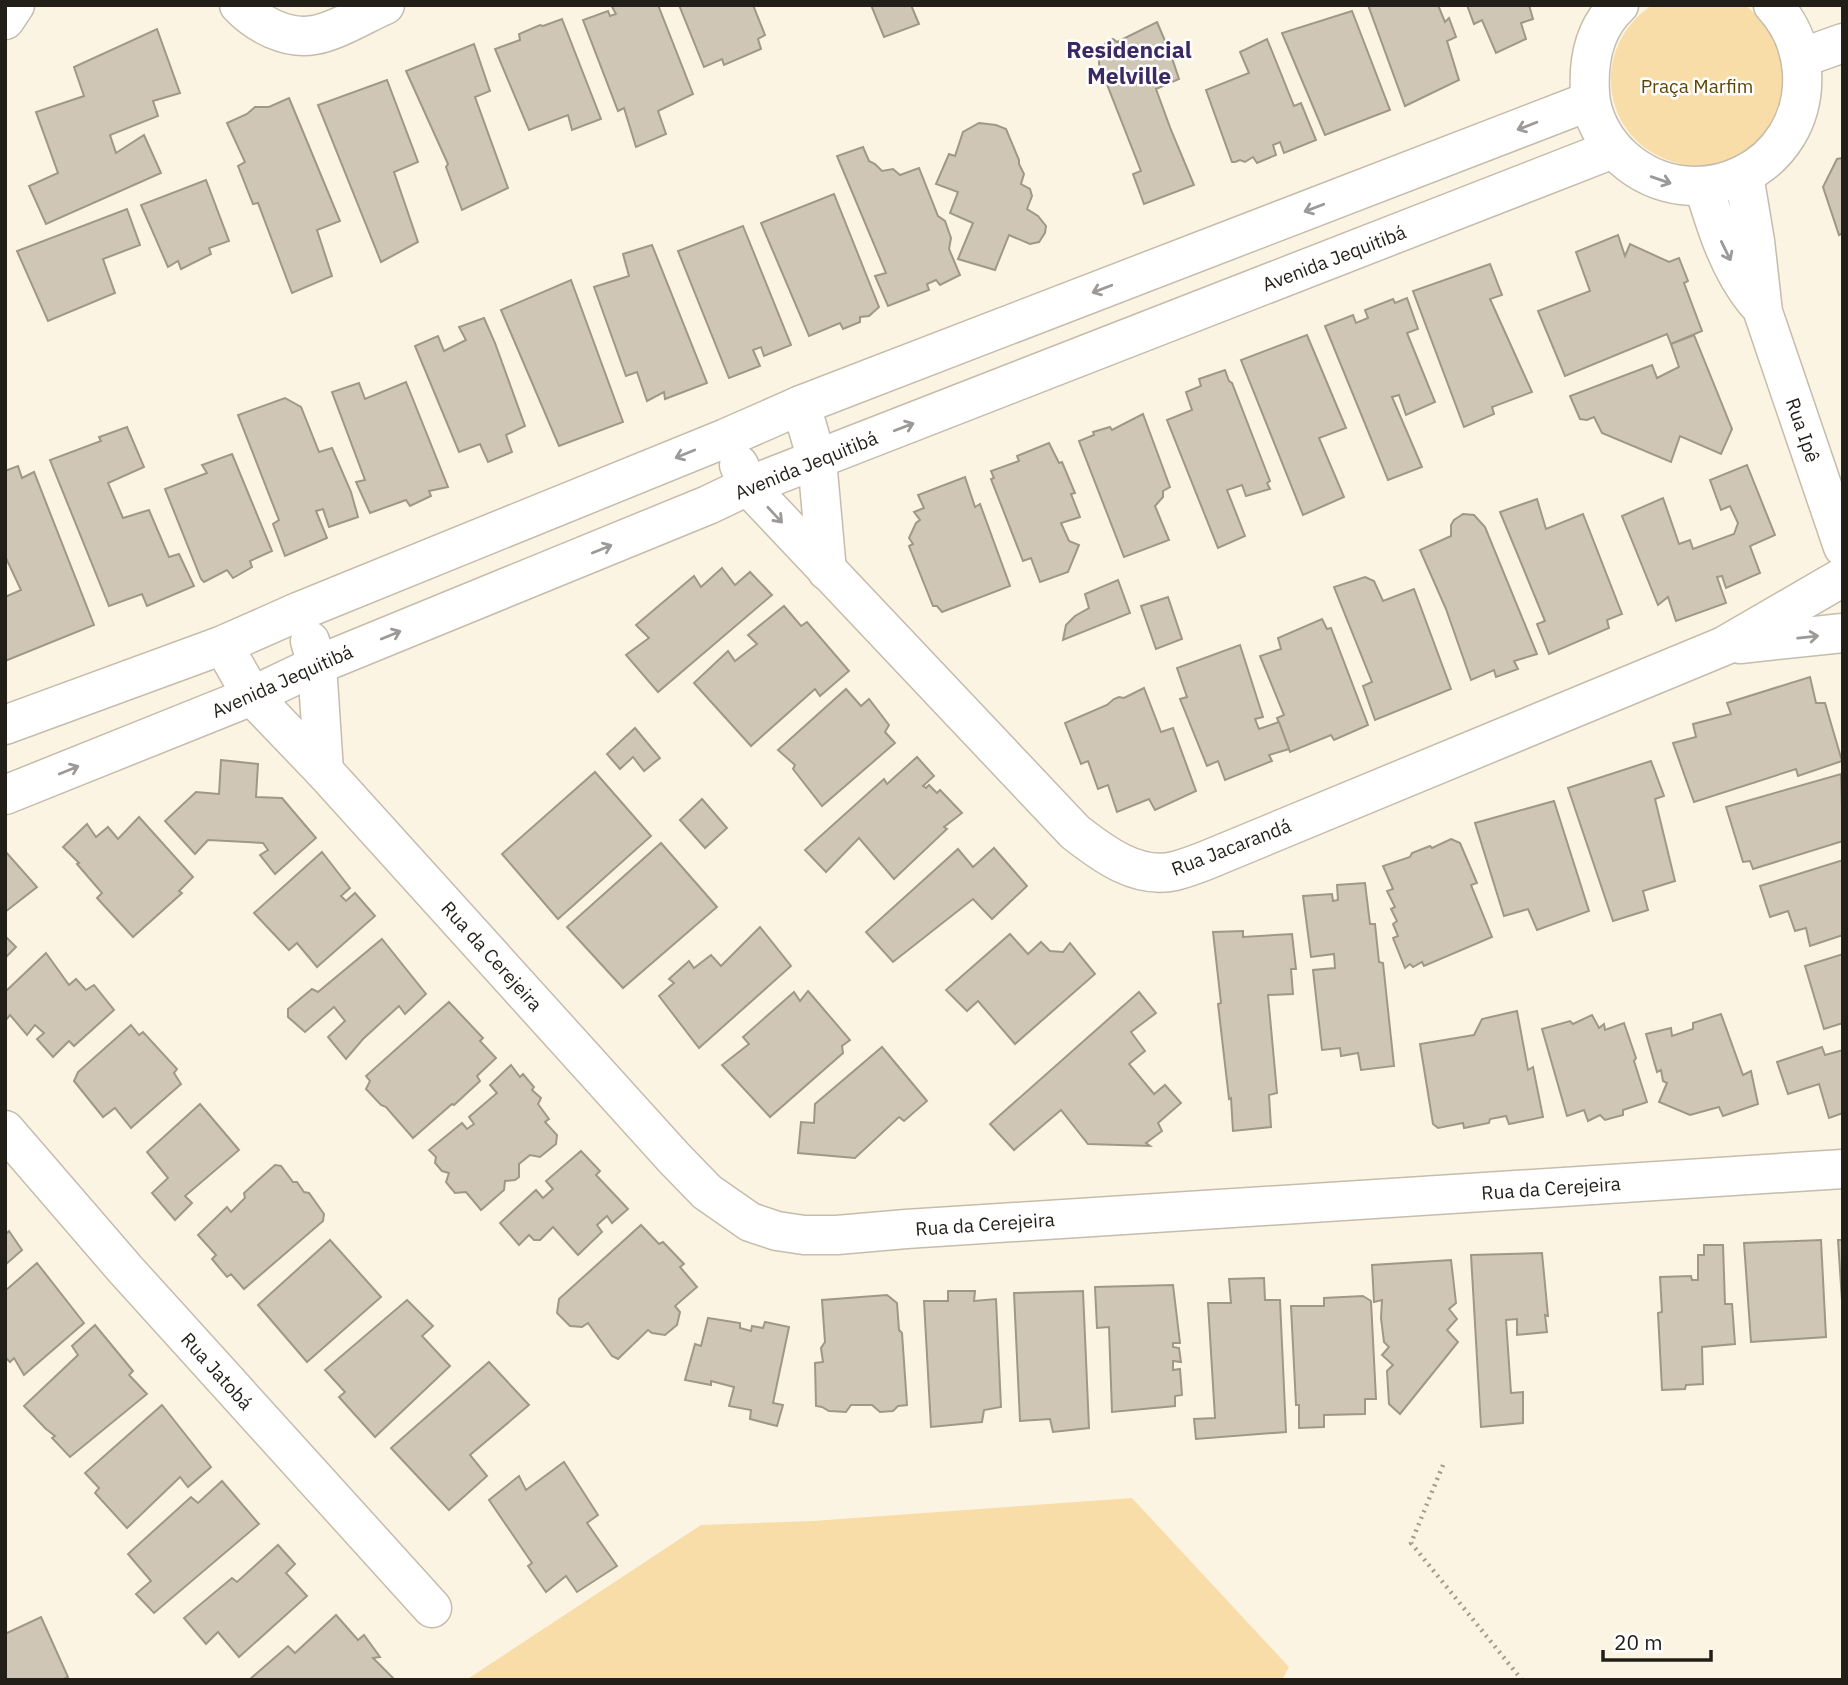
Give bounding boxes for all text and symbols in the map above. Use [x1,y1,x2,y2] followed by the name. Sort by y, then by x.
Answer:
[1066,34,1192,90] district label: Residencial Melville
[1641,74,1753,98] park label: Praça Marfim
[1516,121,1538,133] one-way arrow
[1649,175,1671,187] one-way arrow
[1304,202,1326,215] one-way arrow
[1259,220,1409,296] street label: Avenida Jequitibá
[1720,240,1734,261] one-way arrow
[1092,284,1113,297] one-way arrow
[1781,395,1825,465] street label: Rua Ipê
[892,419,914,432] one-way arrow
[731,425,881,505] street label: Avenida Jequitibá
[675,449,697,462] one-way arrow
[767,506,783,524] one-way arrow
[591,541,612,554] one-way arrow
[380,627,402,640] one-way arrow
[1796,630,1819,643] one-way arrow
[208,639,356,723] street label: Avenida Jequitibá
[57,762,79,775] one-way arrow
[1168,813,1294,881] street label: Rua Jacarandá
[436,896,548,1016] street label: Rua da Cerejeira
[1480,1171,1622,1205] street label: Rua da Cerejeira
[914,1207,1056,1241] street label: Rua da Cerejeira
[176,1327,258,1415] street label: Rua Jatobá
[1603,1618,1712,1662] scale bar
[1614,1628,1663,1656] text: 20 m

